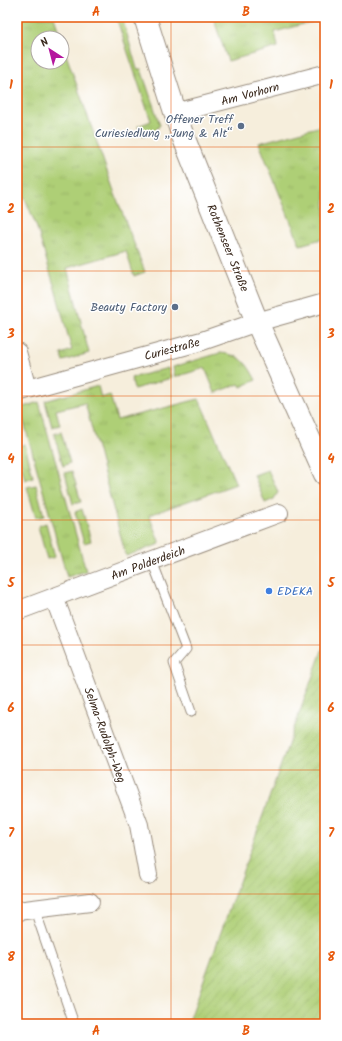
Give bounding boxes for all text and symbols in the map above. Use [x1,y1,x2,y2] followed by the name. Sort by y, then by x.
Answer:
[92,2,100,23] text: A
[242,2,250,23] text: B
[30,30,70,70] north arrow
[37,33,53,52] text: N
[9,75,13,96] text: 1
[329,75,333,96] text: 1
[219,78,281,111] street label: Am Vorhorn
[95,110,234,143] place label: Offener Treff Curiesiedlung „Jung & Alt“
[236,121,246,131] marker: Offener Treff Curiesiedlung „Jung & Alt“
[7,199,15,220] text: 2
[327,199,335,220] text: 2
[201,201,254,295] street label: Rothenseer Straße
[91,298,167,317] place label: Beauty Factory
[170,302,180,312] marker: Beauty Factory
[6,324,15,345] text: 3
[326,324,335,345] text: 3
[142,333,203,366] street label: Curiestraße
[7,449,15,470] text: 4
[327,449,335,470] text: 4
[108,541,188,586] street label: Am Polderdeich
[7,573,16,594] text: 5
[327,573,336,594] text: 5
[277,582,313,601] place label: EDEKA
[264,586,274,596] marker: EDEKA
[78,685,131,786] street label: Selma-Rudolph-Weg
[7,698,15,719] text: 6
[327,698,335,719] text: 6
[8,823,15,844] text: 7
[328,823,335,844] text: 7
[7,947,15,968] text: 8
[327,947,335,968] text: 8
[92,1021,100,1041] text: A
[242,1021,250,1041] text: B

